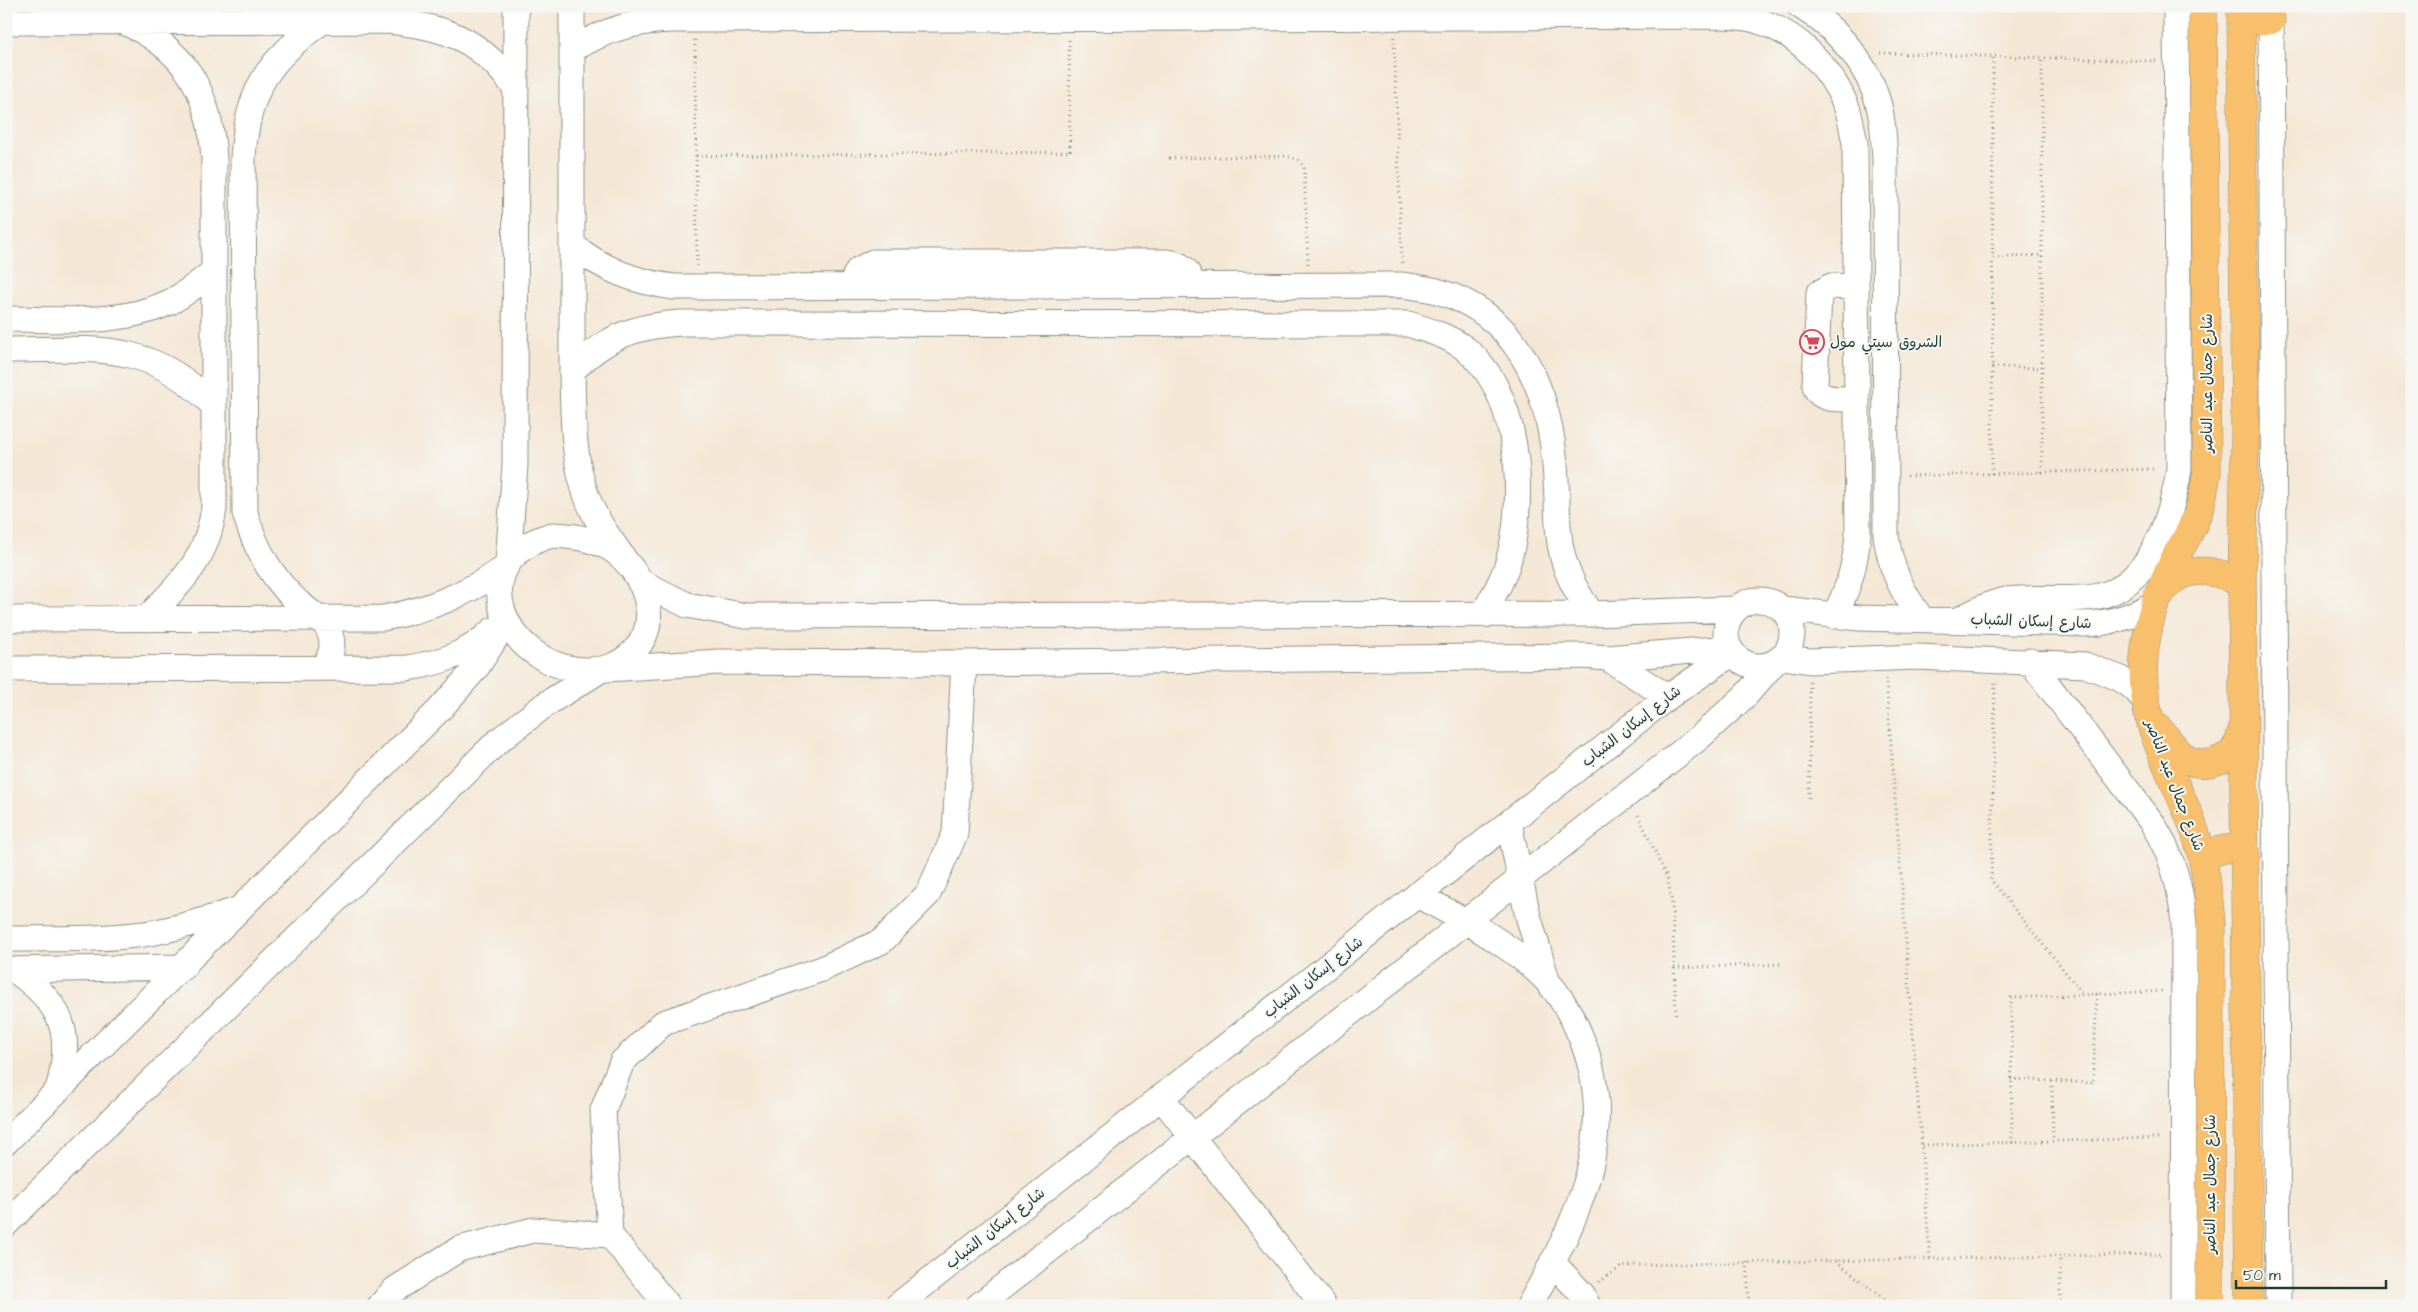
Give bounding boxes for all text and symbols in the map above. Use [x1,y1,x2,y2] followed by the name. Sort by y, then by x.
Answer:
[2197,313,2218,454] street label: شارع جمال عبد الناصر
[1799,329,1825,355] supermarket icon: الشروق سيتي مول
[1830,332,1942,355] place label: الشروق سيتي مول
[1970,609,2092,634] street label: شارع إسكان الشباب
[1577,681,1685,772] street label: شارع إسكان الشباب
[2139,715,2209,854] street label: شارع جمال عبد الناصر
[1259,932,1367,1023] street label: شارع إسكان الشباب
[2200,1114,2221,1255] street label: شارع جمال عبد الناصر
[941,1183,1049,1274] street label: شارع إسكان الشباب
[2236,1257,2386,1289] scale bar
[2243,1265,2281,1286] text: 50 m

